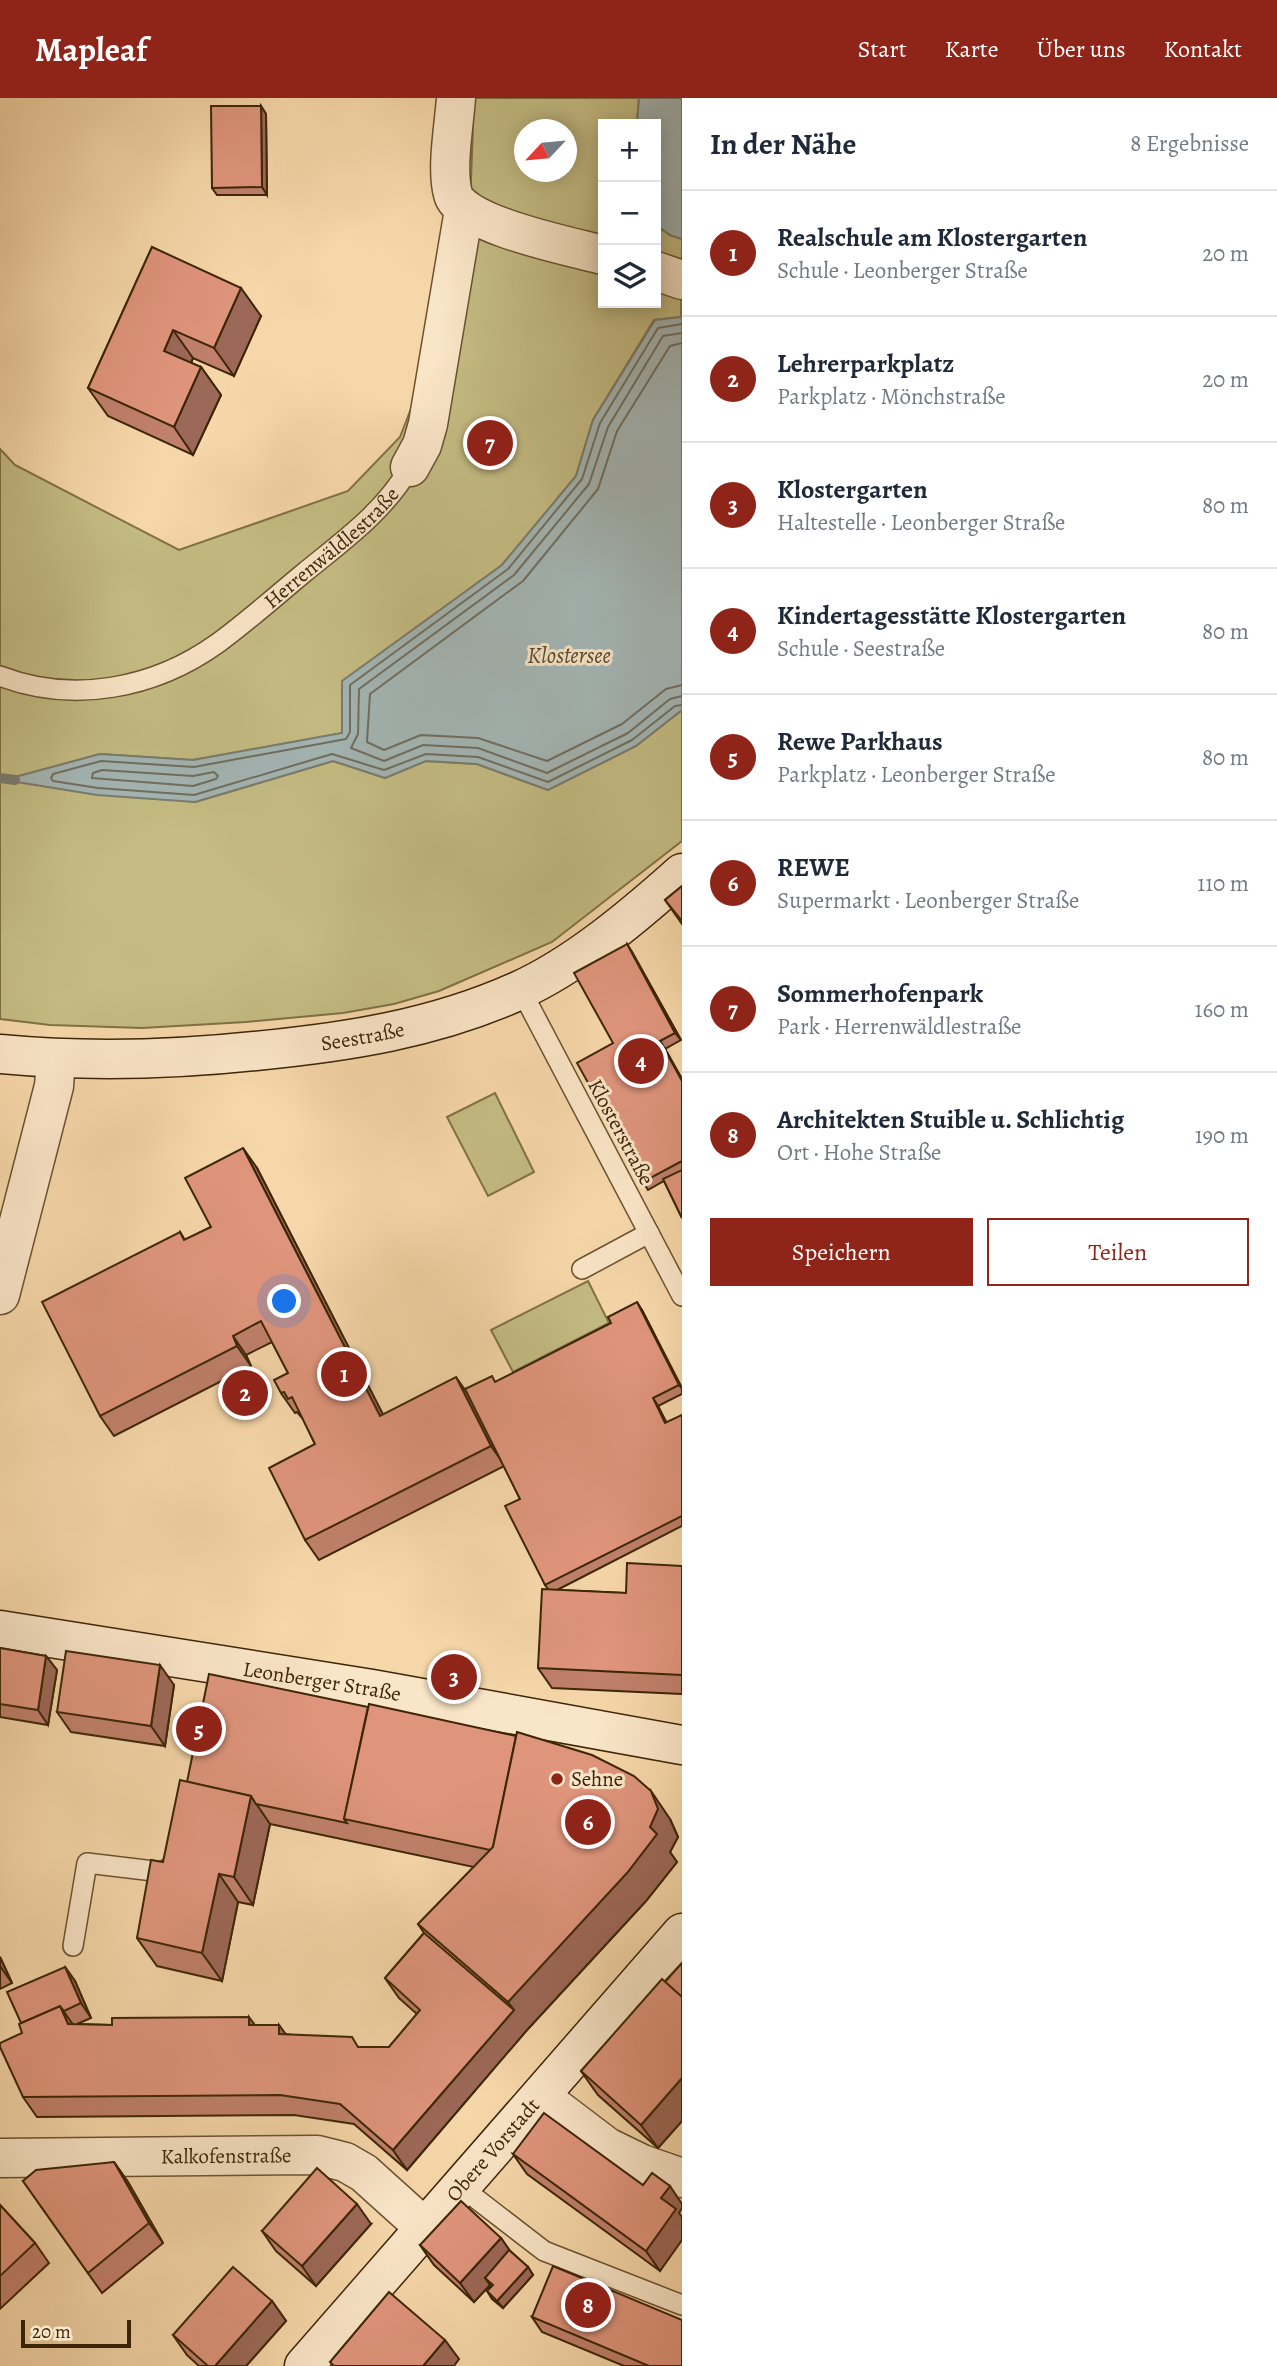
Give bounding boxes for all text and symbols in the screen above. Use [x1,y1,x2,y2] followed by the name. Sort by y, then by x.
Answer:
[35,27,147,72] text: Mapleaf
[858,33,907,65] text: Start
[945,33,999,65] text: Karte
[1037,33,1126,65] text: Über uns
[1164,33,1242,65] text: Kontakt
[514,119,577,182] north arrow
[598,119,661,308] map controls
[598,119,661,182] button: +
[710,124,856,164] text: In der Nähe
[1130,128,1249,159] text: 8 Ergebnisse
[598,182,661,245] button: −
[777,220,1087,255] text: Realschule am Klostergarten
[729,238,737,269] text: 1
[1202,238,1249,269] text: 20 m
[598,245,661,308] button: layers
[777,255,1028,286] text: Schule · Leonberger Straße
[777,346,954,381] text: Lehrerparkplatz
[727,364,739,395] text: 2
[1202,364,1249,395] text: 20 m
[777,381,1006,412] text: Parkplatz · Mönchstraße
[467,417,513,469] pin: 7
[777,472,928,507] text: Klostergarten
[258,481,405,615] street label: Herrenwäldlestraße
[728,490,738,521] text: 3
[1202,490,1249,521] text: 80 m
[777,507,1065,538] text: Haltestelle · Leonberger Straße
[777,598,1126,633] text: Kindertagesstätte Klostergarten
[728,616,738,647] text: 4
[1202,616,1249,647] text: 80 m
[777,633,945,664] text: Schule · Seestraße
[527,640,611,671] water label: Klostersee
[777,724,943,759] text: Rewe Parkhaus
[728,742,738,773] text: 5
[1202,742,1249,773] text: 80 m
[777,759,1055,790] text: Parkplatz · Leonberger Straße
[777,850,850,885] text: REWE
[728,868,738,899] text: 6
[1197,868,1249,899] text: 110 m
[777,885,1079,916] text: Supermarkt · Leonberger Straße
[777,976,983,1011] text: Sommerhofenpark
[728,994,738,1025] text: 7
[1195,994,1249,1025] text: 160 m
[777,1011,1021,1042] text: Park · Herrenwäldlestraße
[319,1015,407,1057] street label: Seestraße
[618,1035,664,1087] pin: 4
[581,1074,661,1190] street label: Klosterstraße
[777,1102,1124,1137] text: Architekten Stuible u. Schlichtig
[727,1120,739,1151] text: 8
[1195,1120,1249,1151] text: 190 m
[777,1137,941,1168] text: Ort · Hohe Straße
[710,1218,973,1286] button: Speichern
[987,1218,1249,1286] button: Teilen
[267,1284,301,1318] your location
[321,1348,367,1400] pin: 1
[222,1367,268,1419] pin: 2
[431,1651,477,1703] pin: 3
[241,1655,403,1708] street label: Leonberger Straße
[176,1703,222,1755] pin: 5
[571,1765,623,1793] place label: Sehne
[549,1771,565,1787] marker: Sehne
[565,1796,611,1848] pin: 6
[440,2092,546,2208] street label: Obere Vorstadt
[160,2141,292,2170] street label: Kalkofenstraße
[565,2279,611,2331] pin: 8
[21,2317,131,2349] scale bar
[32,2319,71,2345] text: 20 m

